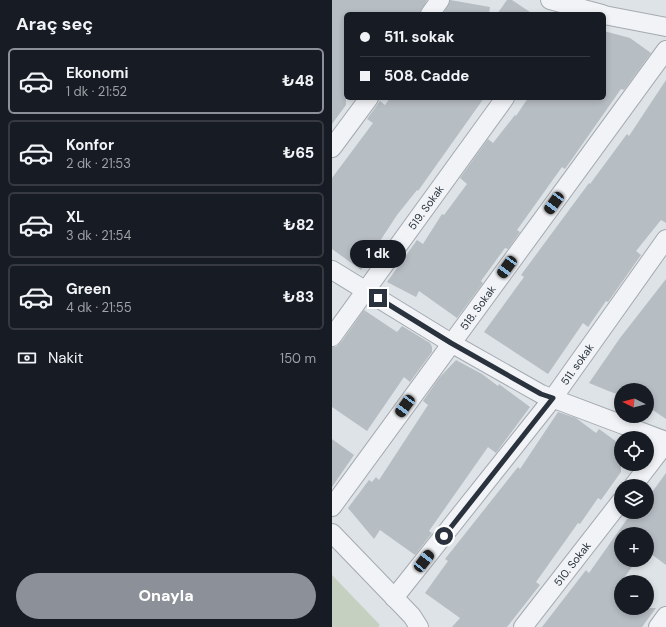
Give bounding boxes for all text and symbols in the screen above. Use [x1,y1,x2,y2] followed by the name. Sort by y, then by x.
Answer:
[16,12,93,36] text: Araç seç
[384,27,455,47] text: 511. sokak
[18,63,54,99] icon: car
[66,63,128,83] text: Ekonomi
[384,66,469,86] text: 508. Cadde
[282,71,314,91] text: ₺48
[66,83,127,100] text: 1 dk · 21:52
[18,135,54,171] icon: car
[66,135,114,155] text: Konfor
[283,143,314,163] text: ₺65
[66,155,131,172] text: 2 dk · 21:53
[405,182,447,232] street label: 519. Sokak
[542,190,566,216] car
[18,207,54,243] icon: car
[66,207,84,227] text: XL
[283,215,314,235] text: ₺82
[66,227,131,244] text: 3 dk · 21:54
[350,240,406,268] callout: 1 dk
[366,245,390,262] text: 1 dk
[495,254,519,280] car
[18,279,54,315] icon: car
[66,279,111,299] text: Green
[457,282,499,333] street label: 518. Sokak
[283,287,314,307] text: ₺83
[369,289,387,307] route end
[66,299,132,316] text: 4 dk · 21:55
[557,340,597,388] street label: 511. sokak
[16,347,38,369] icon: cash
[48,348,83,368] text: Nakit
[280,350,316,367] text: 150 m
[614,383,654,423] north arrow
[614,383,654,615] map controls
[393,393,417,419] car
[614,431,654,471] button: locate
[614,479,654,519] button: layers
[435,527,453,545] route start
[614,527,654,567] button: +
[551,539,594,589] street label: 510. Sokak
[412,548,436,574] car
[16,573,316,619] button: Onayla
[614,575,654,615] button: −

